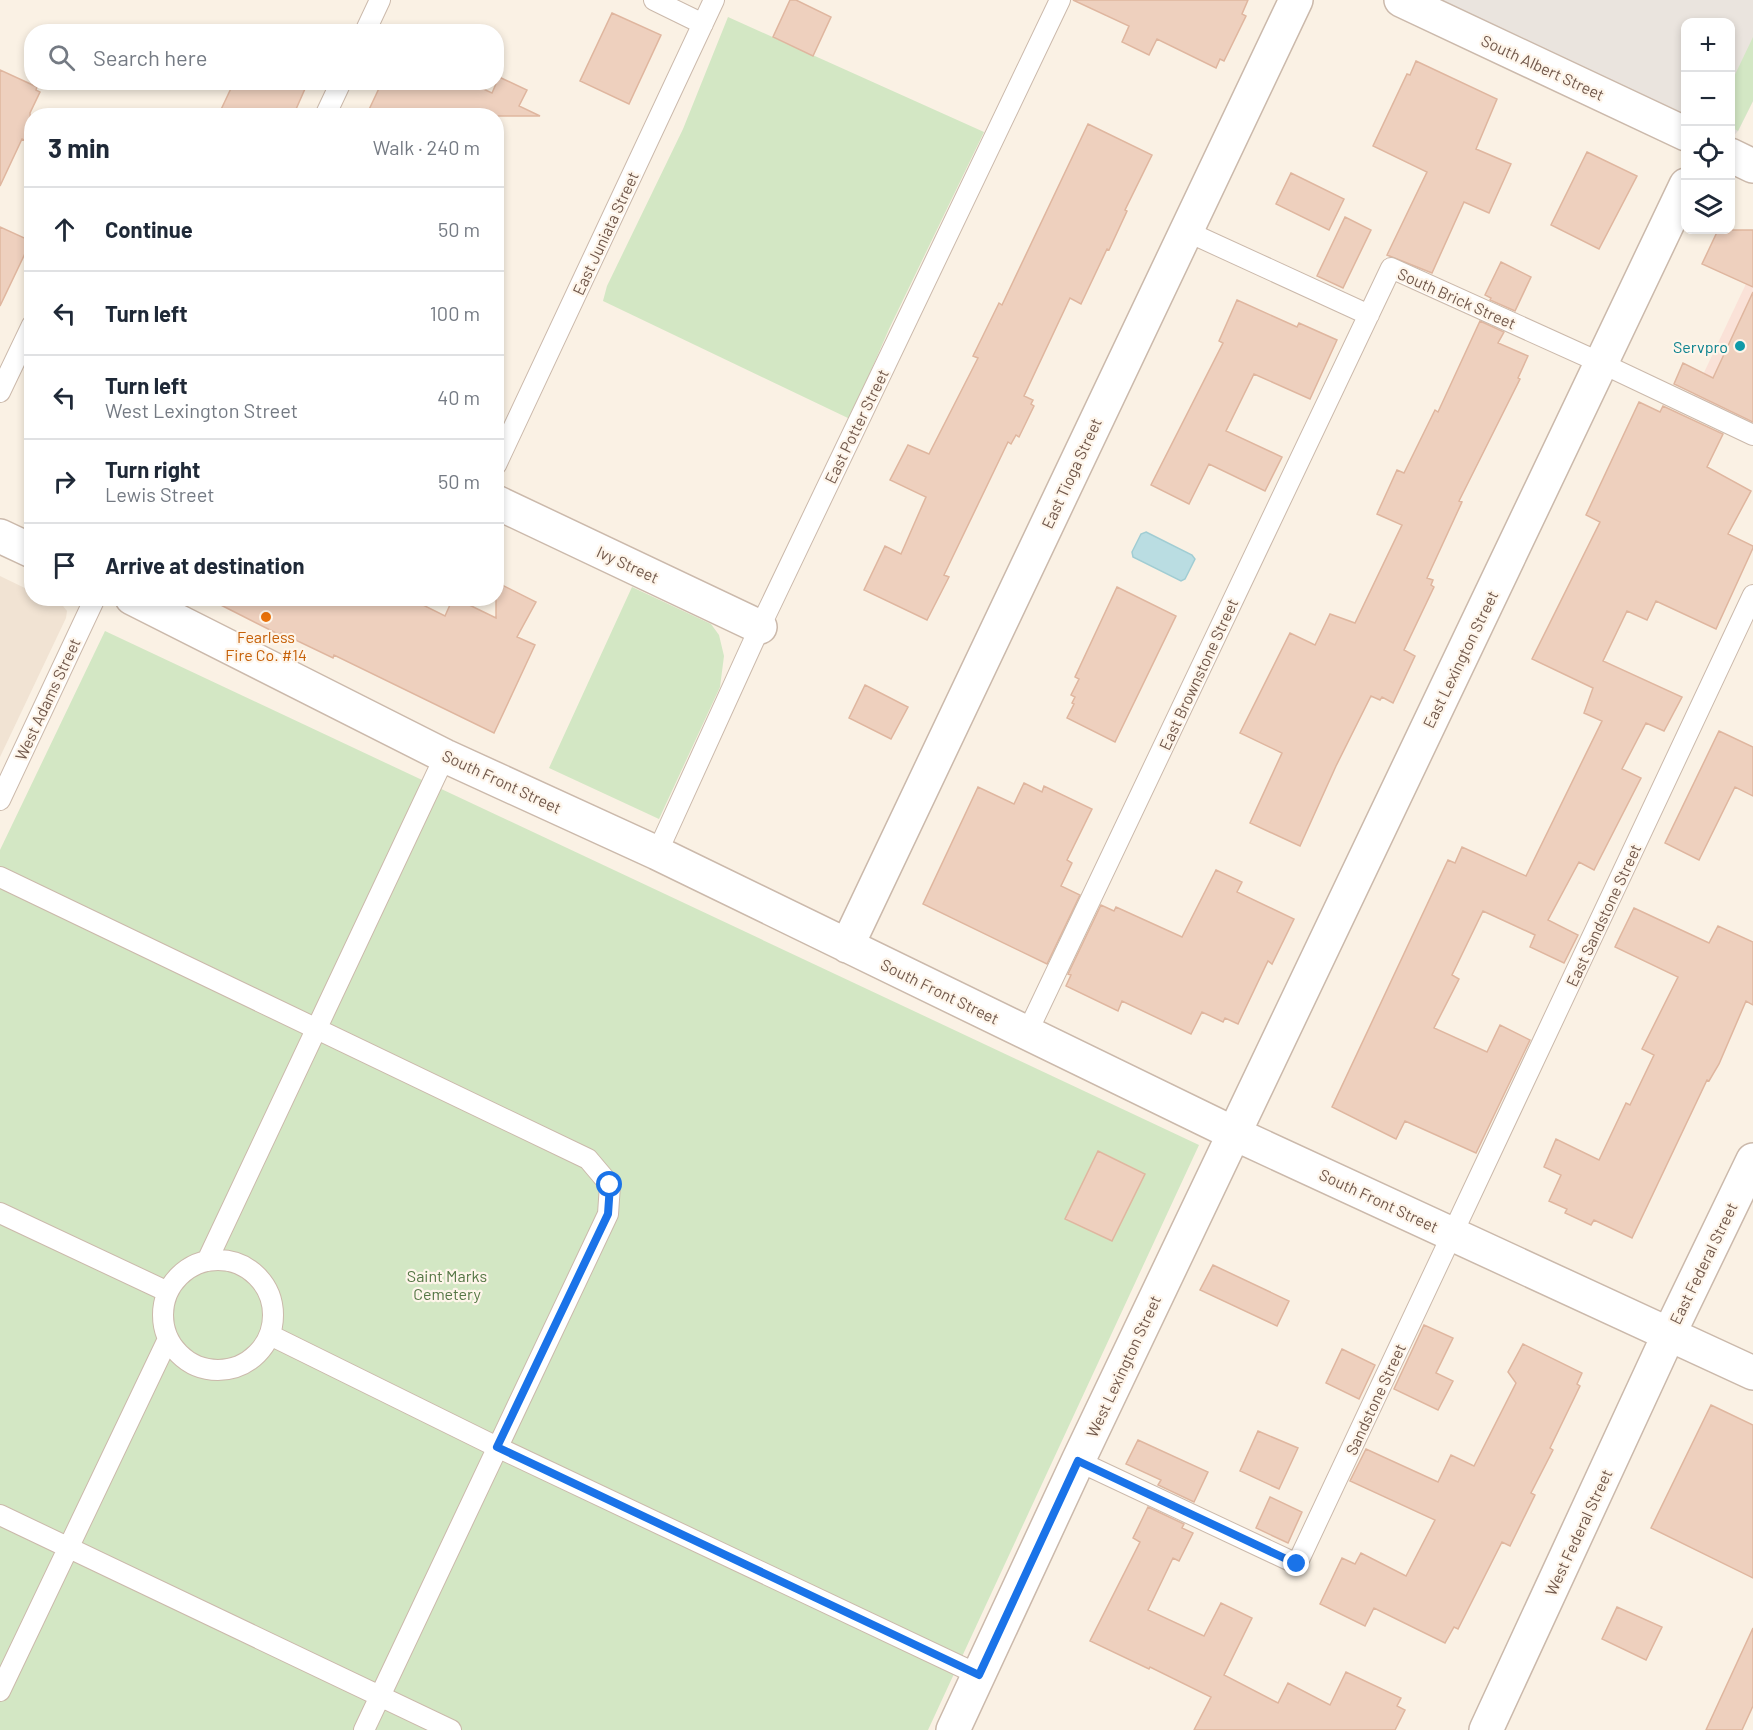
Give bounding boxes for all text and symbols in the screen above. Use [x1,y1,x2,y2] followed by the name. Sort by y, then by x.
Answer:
[1681,18,1735,234] map controls
[1681,18,1735,72] button: +
[24,24,504,90] search box
[1478,30,1608,104] street label: South Albert Street
[45,41,78,74] icon: search
[93,44,207,70] text: Search here
[1681,72,1735,126] button: −
[1681,126,1735,180] button: locate
[48,132,110,163] text: 3 min
[373,135,480,159] text: Walk · 240 m
[568,168,642,298] street label: East Juniata Street
[1681,180,1735,234] button: layers
[48,213,81,246] icon: ahead
[105,216,193,242] text: Continue
[438,217,480,241] text: 50 m
[1395,263,1519,333] street label: South Brick Street
[48,297,81,330] icon: left
[105,300,188,326] text: Turn left
[430,301,480,325] text: 100 m
[1673,337,1728,356] place label: Servpro
[1733,339,1747,353] marker: Servpro
[820,366,892,486] street label: East Potter Street
[105,372,188,398] text: Turn left
[48,381,81,414] icon: left
[437,385,480,409] text: 40 m
[105,398,298,422] text: West Lexington Street
[1037,415,1105,531] street label: East Tioga Street
[105,456,200,482] text: Turn right
[48,465,81,498] icon: right
[438,469,480,493] text: 50 m
[105,482,215,506] text: Lewis Street
[594,541,662,587] street label: Ivy Street
[48,549,81,582] icon: arrive
[105,552,304,578] text: Arrive at destination
[1418,587,1502,731] street label: East Lexington Street
[1155,595,1241,753] street label: East Brownstone Street
[259,610,273,624] marker: Fearless Fire Co. #14
[225,627,307,664] place label: Fearless Fire Co. #14
[10,635,84,763] street label: West Adams Street
[440,745,564,817] street label: South Front Street
[1562,841,1644,989] street label: East Sandstone Street
[878,954,1002,1028] street label: South Front Street
[1317,1164,1441,1236] street label: South Front Street
[596,1171,622,1197] route start
[1665,1199,1741,1327] street label: East Federal Street
[407,1266,487,1303] park label: Saint Marks Cemetery
[1082,1292,1164,1440] street label: West Lexington Street
[1341,1340,1409,1458] street label: Sandstone Street
[1540,1466,1616,1598] street label: West Federal Street
[1283,1550,1309,1576] route end

